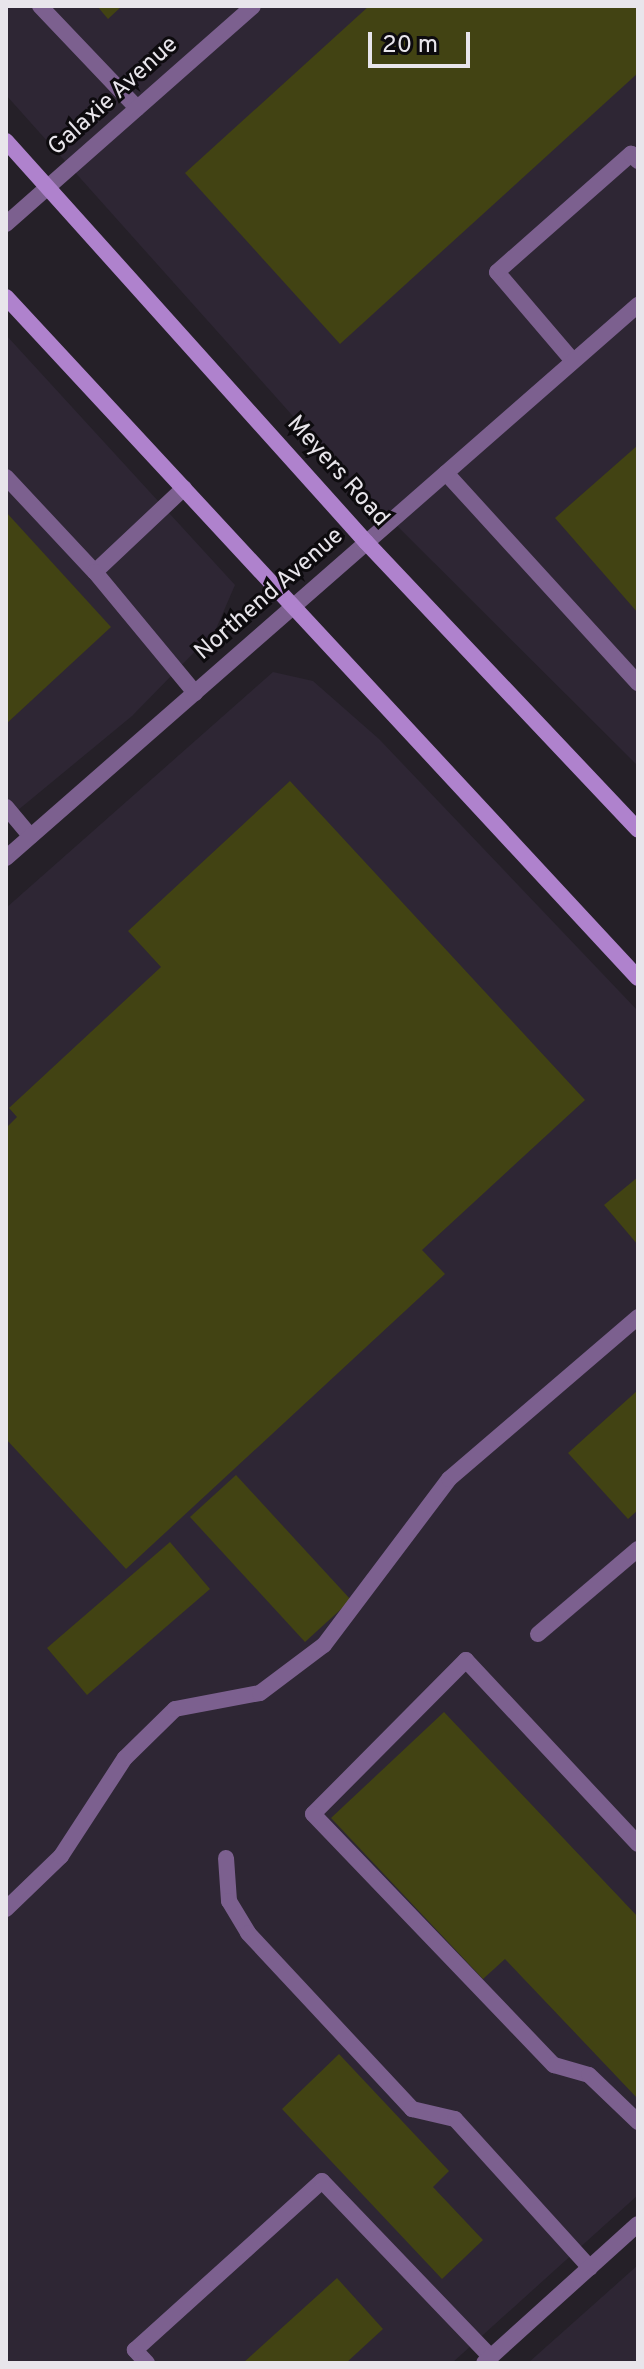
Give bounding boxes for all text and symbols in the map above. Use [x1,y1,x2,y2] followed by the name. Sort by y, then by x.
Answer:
[372,16,474,66] scale bar
[43,31,185,163] street label: Galaxie Avenue
[382,31,438,61] text: 20 m
[280,411,394,533] street label: Meyers Road
[189,522,351,668] street label: Northend Avenue

